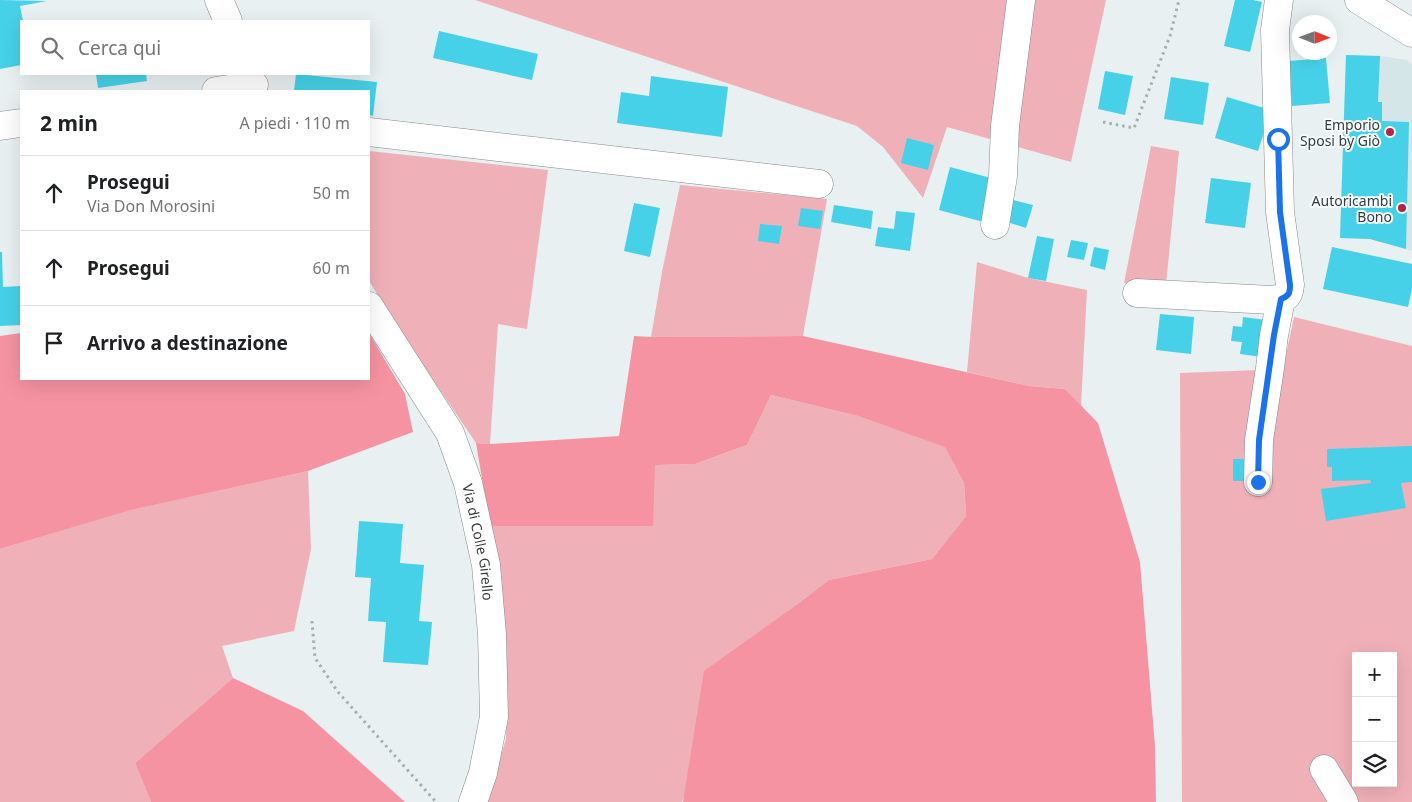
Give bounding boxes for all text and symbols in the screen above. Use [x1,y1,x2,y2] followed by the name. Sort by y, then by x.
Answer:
[1292,15,1337,60] north arrow
[20,20,370,75] search box
[38,34,66,62] icon: search
[78,35,161,61] text: Cerca qui
[40,109,98,137] text: 2 min
[239,112,350,134] text: A piedi · 110 m
[1300,115,1380,150] place label: Emporio Sposi by Giò
[1384,126,1396,138] marker: Emporio Sposi by Giò
[1267,128,1290,151] route start
[87,169,170,195] text: Prosegui
[40,179,68,207] icon: ahead
[313,182,350,204] text: 50 m
[1312,191,1392,226] place label: Autoricambi Bono
[87,195,215,217] text: Via Don Morosini
[1396,202,1408,214] marker: Autoricambi Bono
[40,254,68,282] icon: ahead
[87,255,170,281] text: Prosegui
[313,257,350,279] text: 60 m
[40,329,68,357] icon: arrive
[87,330,288,356] text: Arrivo a destinazione
[1247,471,1270,494] route end
[459,482,499,601] street label: Via di Colle Girello
[1352,652,1397,787] map controls
[1352,652,1397,697] button: +
[1352,697,1397,742] button: −
[1352,742,1397,787] button: layers

